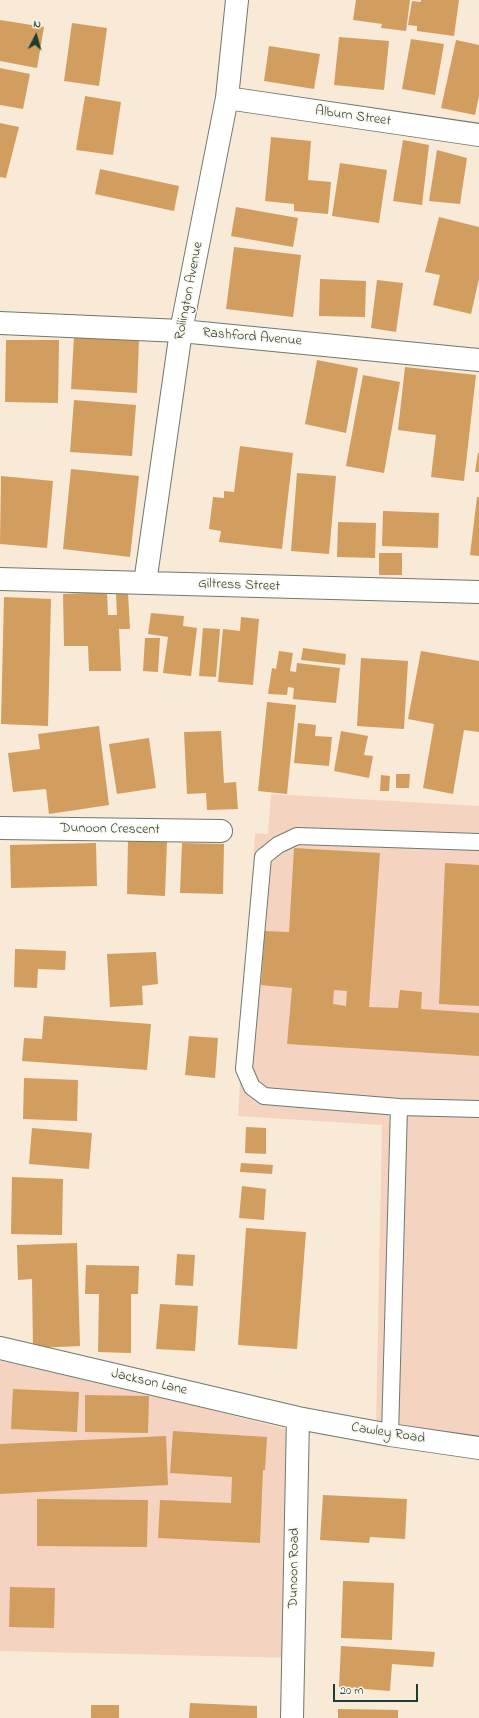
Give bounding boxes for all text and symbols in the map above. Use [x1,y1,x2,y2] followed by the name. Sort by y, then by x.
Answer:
[16,16,56,56] north arrow
[33,16,42,32] text: N
[314,103,392,131] street label: Alburn Street
[172,241,208,341] street label: Rollington Avenue
[202,325,302,351] street label: Rashford Avenue
[198,576,280,596] street label: Giltress Street
[60,821,160,839] street label: Dunoon Crescent
[109,1366,189,1400] street label: Jackson Lane
[350,1420,426,1448] street label: Cawley Road
[286,1528,304,1608] street label: Dunoon Road
[335,1676,420,1702] scale bar
[340,1682,363,1700] text: 20 m

